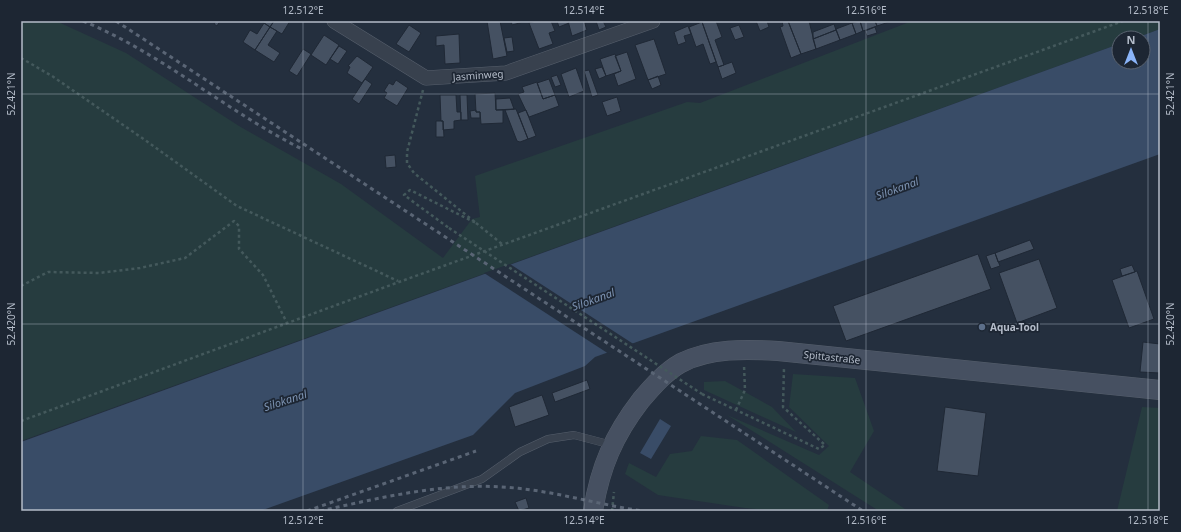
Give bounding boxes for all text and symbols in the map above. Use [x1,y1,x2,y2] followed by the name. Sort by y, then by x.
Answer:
[282,3,324,17] text: 12.512°E
[563,3,605,17] text: 12.514°E
[845,3,887,17] text: 12.516°E
[1127,3,1169,17] text: 12.518°E
[1111,30,1151,70] north arrow
[1127,32,1135,47] text: N
[451,66,504,84] street label: Jasminweg
[4,72,18,116] text: 52.421°N
[1163,72,1177,116] text: 52.421°N
[873,173,922,203] water label: Silokanal
[569,284,618,314] water label: Silokanal
[4,302,18,346] text: 52.420°N
[1163,302,1177,346] text: 52.420°N
[990,320,1039,334] place label: Aqua-Tool
[977,322,987,332] marker: Aqua-Tool
[803,347,861,367] street label: Spittastraße
[261,386,310,414] water label: Silokanal
[282,513,324,527] text: 12.512°E
[563,513,605,527] text: 12.514°E
[845,513,887,527] text: 12.516°E
[1127,513,1169,527] text: 12.518°E

